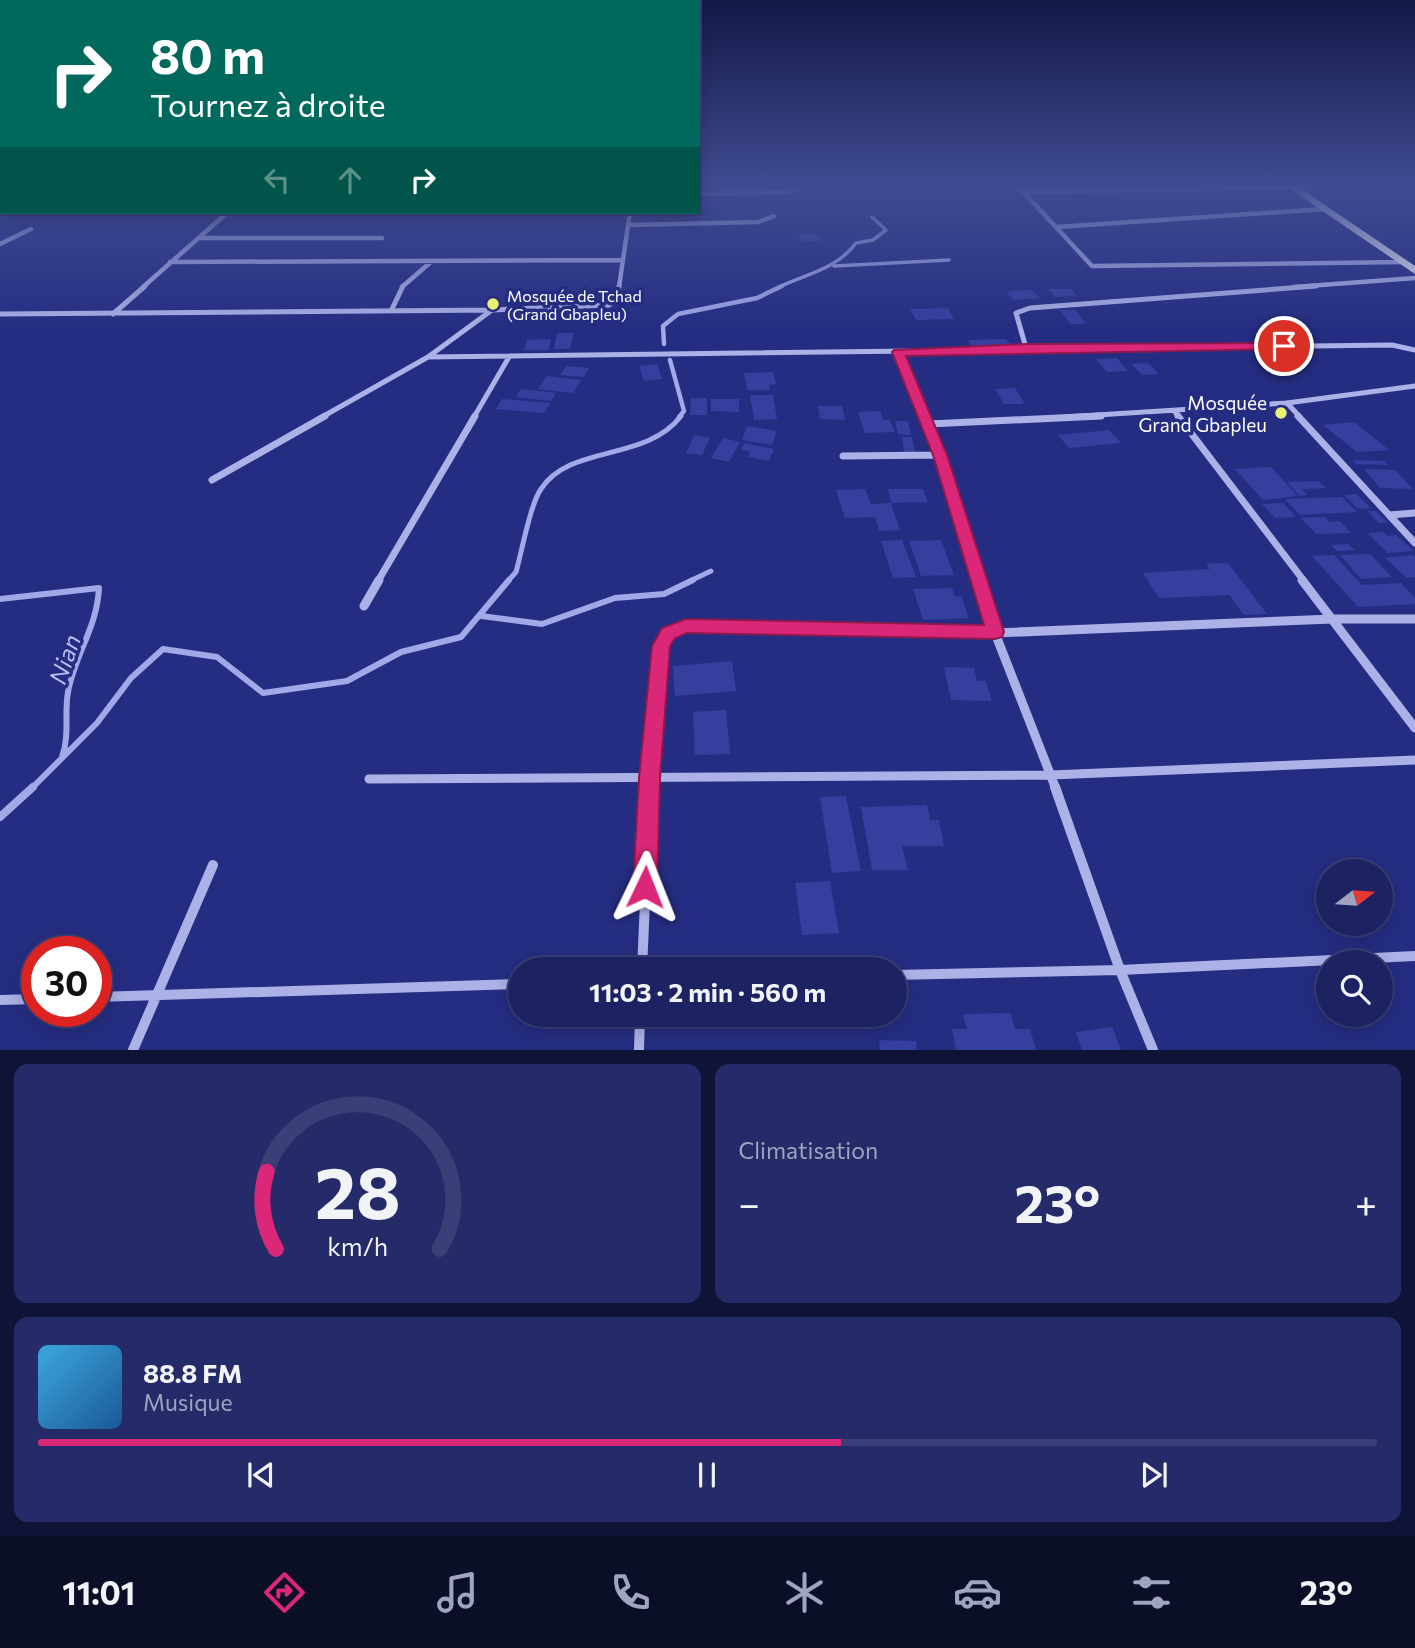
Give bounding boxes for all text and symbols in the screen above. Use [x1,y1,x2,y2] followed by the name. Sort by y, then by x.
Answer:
[150,24,265,84] text: 80 m
[35,28,126,119] icon: right
[150,84,386,124] text: Tournez à droite
[258,161,296,199] icon: left
[331,161,369,199] icon: ahead
[404,161,442,199] icon: right
[507,286,642,323] place label: Mosquée de Tchad (Grand Gbapleu)
[485,296,501,312] marker: Mosquée de Tchad (Grand Gbapleu)
[1254,316,1314,376] pin
[1265,327,1303,365] icon: arrive
[1138,391,1267,436] place label: Mosquée Grand Gbapleu
[1273,405,1289,421] marker: Mosquée Grand Gbapleu
[42,630,86,688] water label: Nian
[608,850,682,924] position arrow
[1316,859,1393,936] north arrow
[1316,859,1393,1027] map controls
[21,936,112,1027] speed limit sign: 30
[1316,950,1393,1027] button: search
[589,976,826,1007] text: 11:03 · 2 min · 560 m
[739,1136,878,1164] text: Climatisation
[314,1146,400,1235] text: 28
[1014,1170,1100,1234] text: 23°
[739,1179,760,1226] text: −
[1355,1179,1377,1226] text: +
[327,1231,388,1261] text: km/h
[143,1357,242,1388] text: 88.8 FM
[143,1388,233,1416] text: Musique
[242,1456,280,1494] icon: previous
[688,1456,726,1494] icon: pause
[1135,1456,1173,1494] icon: next
[260,1568,309,1617] icon: directions
[433,1568,482,1617] icon: music
[606,1568,655,1617] icon: phone
[780,1568,829,1617] icon: climate
[953,1568,1002,1617] icon: car
[1127,1568,1176,1617] icon: filters
[62,1572,135,1612] text: 11:01
[1300,1572,1353,1612] text: 23°

